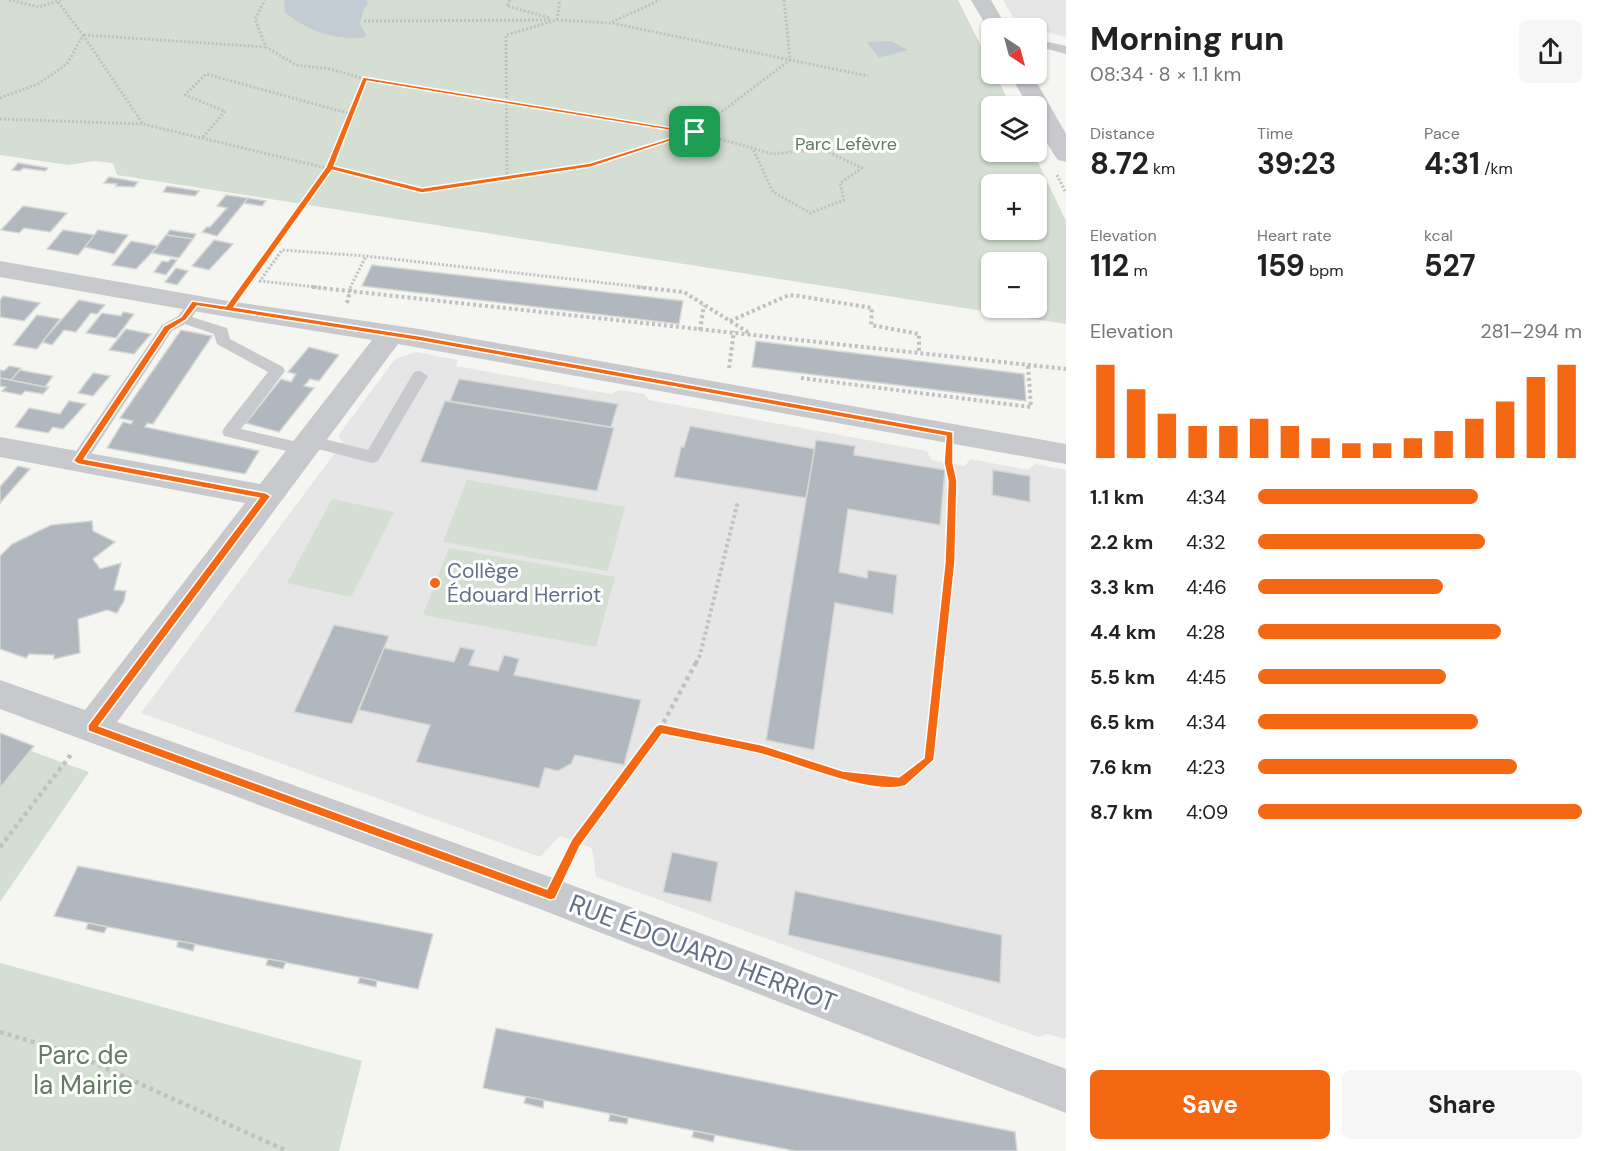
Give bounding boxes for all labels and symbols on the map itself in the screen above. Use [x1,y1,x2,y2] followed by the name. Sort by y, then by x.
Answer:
[981,18,1047,84] north arrow
[669,106,720,157] pin
[795,132,897,156] park label: Parc Lefèvre
[447,557,601,609] place label: Collège Édouard Herriot
[428,576,442,590] marker: Collège Édouard Herriot
[564,886,842,1020] street label: RUE ÉDOUARD HERRIOT
[33,1038,133,1102] park label: Parc de la Mairie

